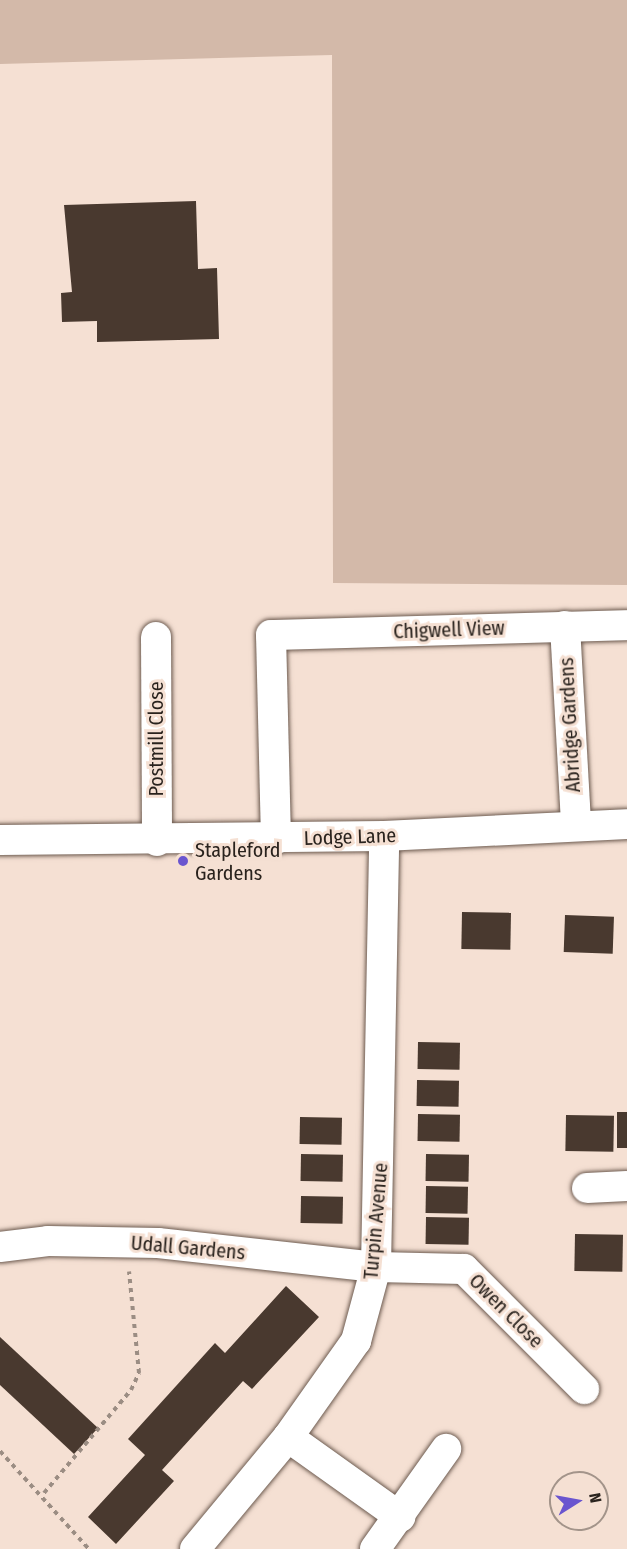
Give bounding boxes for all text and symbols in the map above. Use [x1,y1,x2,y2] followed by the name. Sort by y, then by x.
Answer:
[393,616,505,644] street label: Chigwell View
[554,657,586,793] street label: Abridge Gardens
[144,681,168,797] street label: Postmill Close
[303,823,397,851] street label: Lodge Lane
[195,838,280,885] place label: Stapleford Gardens
[176,854,190,868] marker: Stapleford Gardens
[359,1162,393,1280] street label: Turpin Avenue
[130,1231,246,1265] street label: Udall Gardens
[464,1269,548,1353] street label: Owen Close
[549,1471,609,1531] north arrow
[585,1491,605,1504] text: N

